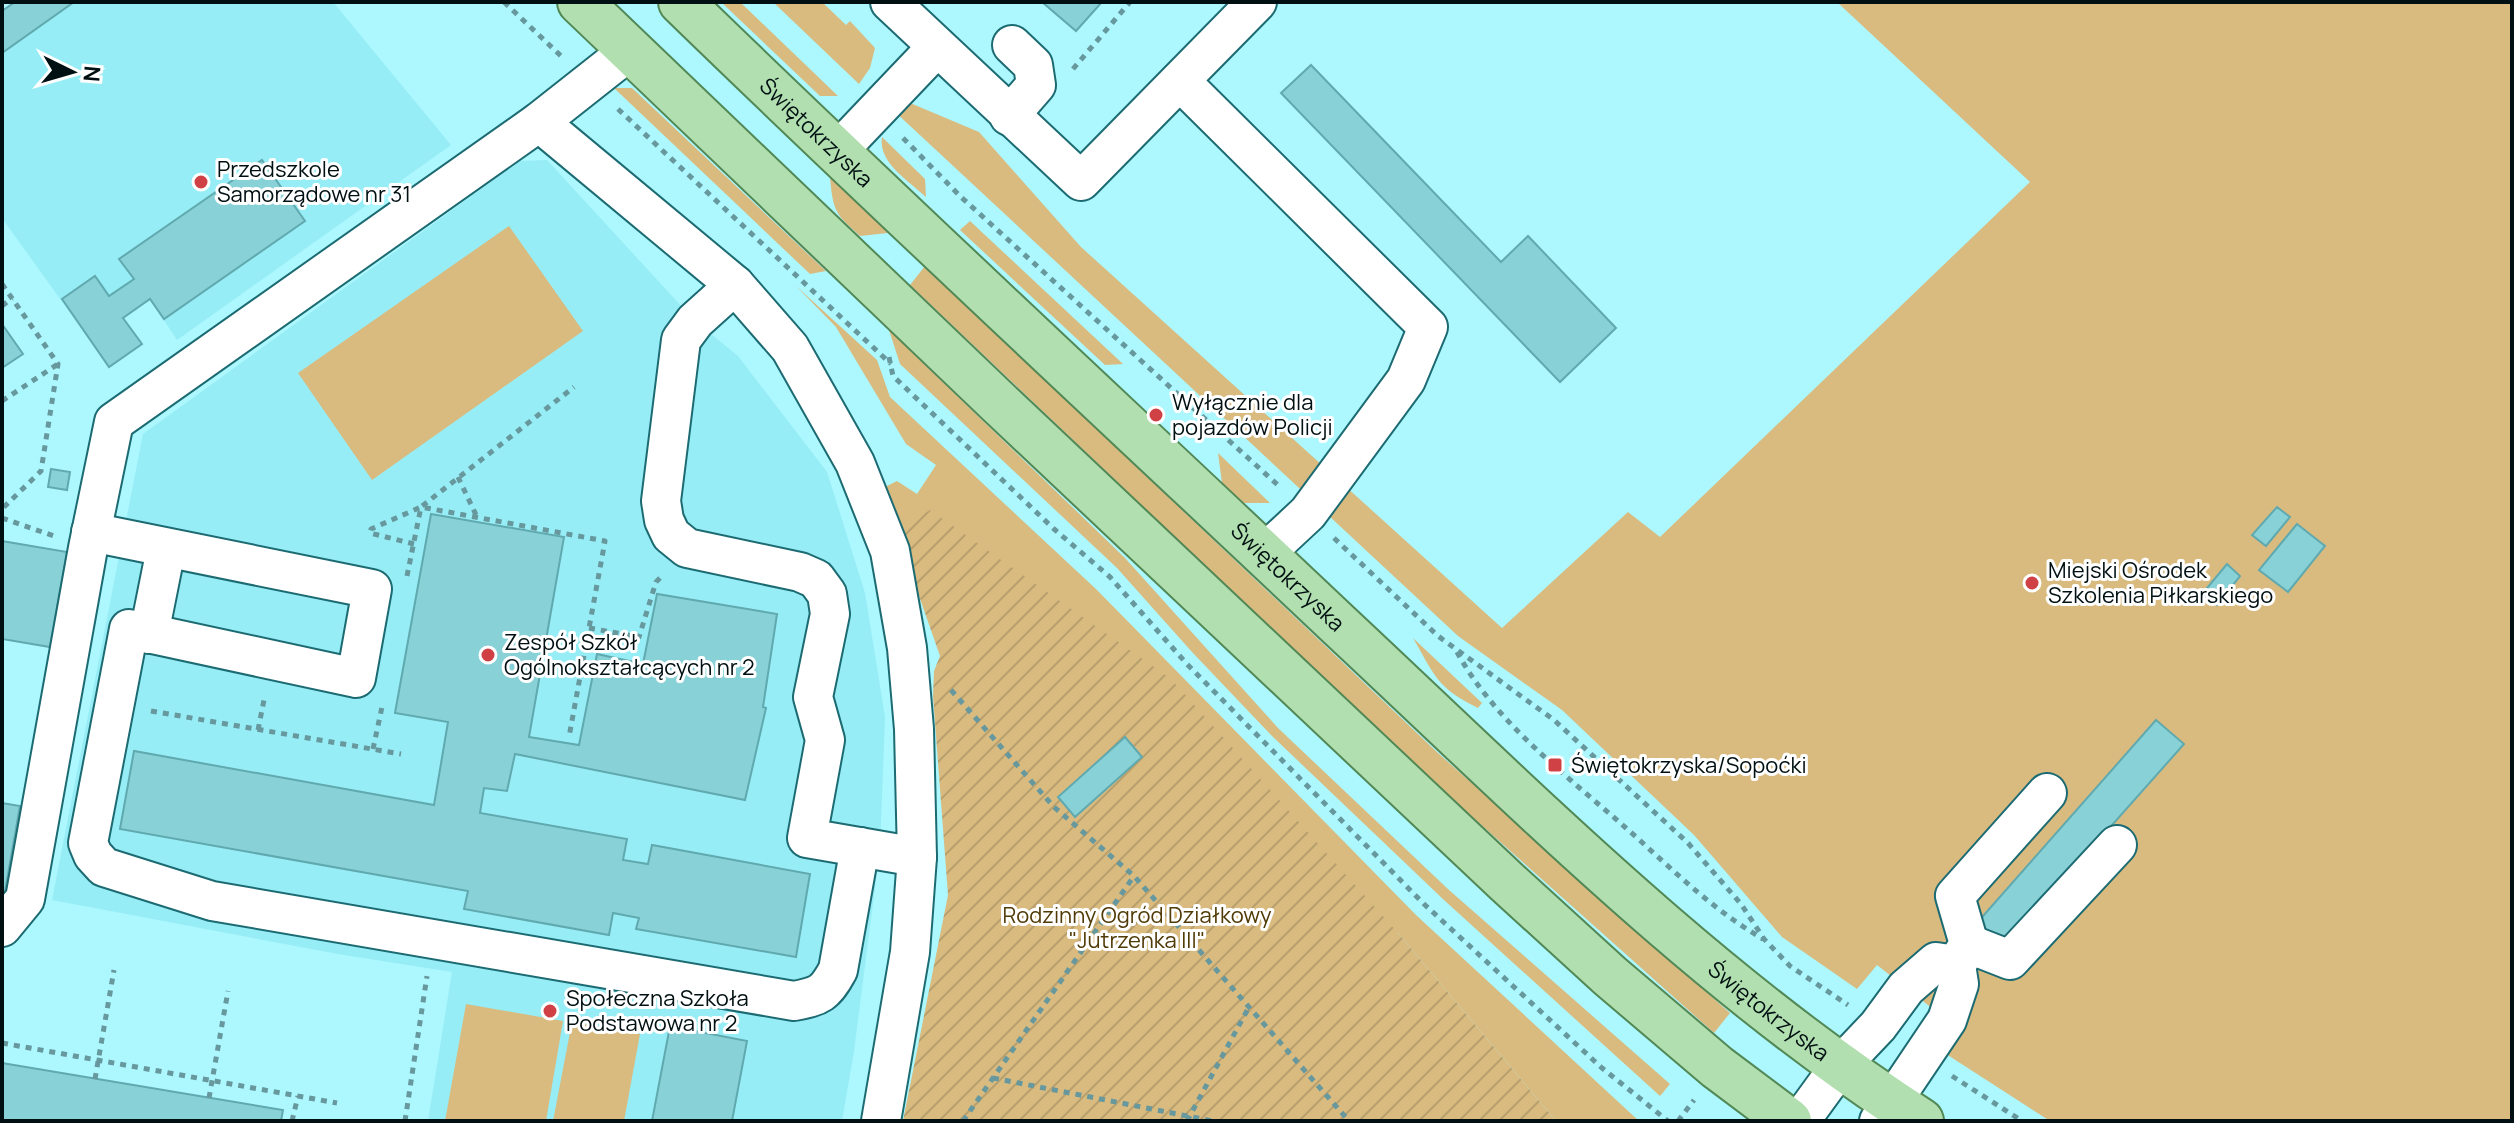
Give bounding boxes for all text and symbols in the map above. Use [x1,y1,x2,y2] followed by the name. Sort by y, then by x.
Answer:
[32,32,112,112] north arrow
[76,65,108,83] text: N
[753,71,880,194] street label: Świętokrzyska
[217,154,411,209] place label: Przedszkole Samorządowe nr 31
[192,173,210,191] marker: Przedszkole Samorządowe nr 31
[1172,387,1333,442] place label: Wyłącznie dla pojazdów Policji
[1147,406,1165,424] marker: Wyłącznie dla pojazdów Policji
[1224,516,1351,638] street label: Świętokrzyska
[2048,555,2273,610] place label: Miejski Ośrodek Szkolenia Piłkarskiego
[2023,574,2041,592] marker: Miejski Ośrodek Szkolenia Piłkarskiego
[504,627,755,682] place label: Zespół Szkół Ogólnokształcących nr 2
[479,646,497,664] marker: Zespół Szkół Ogólnokształcących nr 2
[1571,750,1807,780] place label: Świętokrzyska/Sopoćki
[1546,756,1564,774] marker: Świętokrzyska/Sopoćki
[1002,900,1272,955] park label: Rodzinny Ogród Działkowy "Jutrzenka III"
[1702,954,1835,1068] street label: Świętokrzyska
[566,983,749,1038] place label: Społeczna Szkoła Podstawowa nr 2
[541,1002,559,1020] marker: Społeczna Szkoła Podstawowa nr 2

